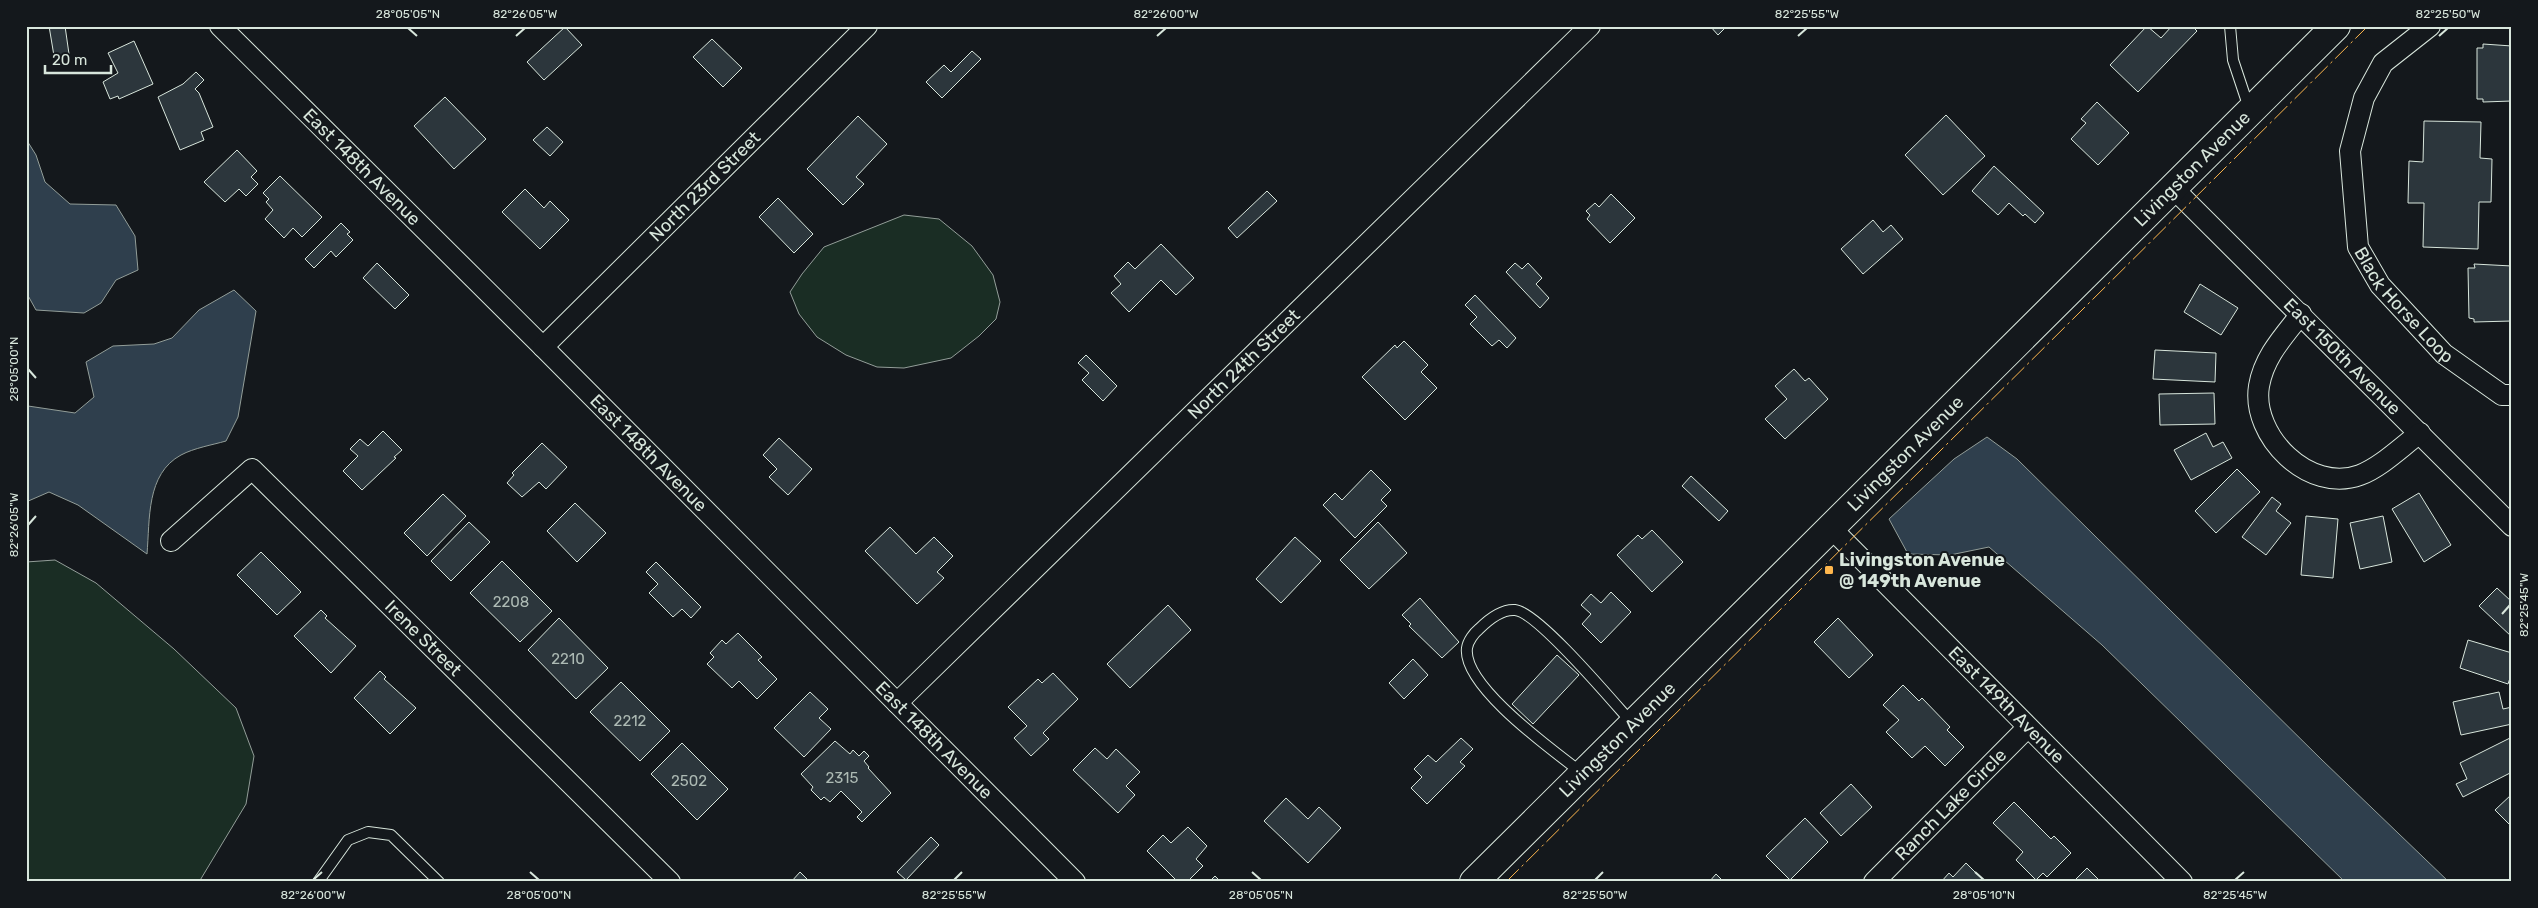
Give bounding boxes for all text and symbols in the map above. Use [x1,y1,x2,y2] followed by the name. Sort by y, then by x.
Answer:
[376,7,440,21] text: 28°05'05"N
[493,7,558,21] text: 82°26'05"W
[1133,7,1199,21] text: 82°26'00"W
[1775,7,1840,21] text: 82°25'55"W
[2416,7,2481,21] text: 82°25'50"W
[45,42,111,74] scale bar
[52,51,87,69] text: 20 m
[298,104,425,230] street label: East 148th Avenue
[2129,106,2255,231] street label: Livingston Avenue
[645,127,765,246] street label: North 23rd Street
[2349,243,2457,368] street label: Black Horse Loop
[2279,294,2405,420] street label: East 150th Avenue
[1183,304,1305,424] street label: North 24th Street
[7,337,21,401] text: 28°05'00"N
[585,390,712,516] street label: East 148th Avenue
[1843,391,1968,516] street label: Livingston Avenue
[7,492,21,557] text: 82°26'05"W
[1839,549,2005,592] place label: Livingston Avenue @ 149th Avenue
[1823,564,1835,576] marker: Livingston Avenue @ 149th Avenue
[2517,573,2531,637] text: 82°25'45"W
[493,593,529,611] house number: 2208
[380,595,466,681] street label: Irene Street
[1944,642,2069,768] street label: East 149th Avenue
[551,650,585,668] house number: 2210
[871,677,997,804] street label: East 148th Avenue
[1555,677,1680,802] street label: Livingston Avenue
[614,712,647,730] house number: 2212
[1891,744,2011,865] street label: Ranch Lake Circle
[826,769,859,787] house number: 2315
[671,772,707,790] house number: 2502
[280,888,346,902] text: 82°26'00"W
[507,888,571,902] text: 28°05'00"N
[922,888,987,902] text: 82°25'55"W
[1229,888,1293,902] text: 28°05'05"N
[1563,888,1628,902] text: 82°25'50"W
[1953,888,2015,902] text: 28°05'10"N
[2203,888,2267,902] text: 82°25'45"W

